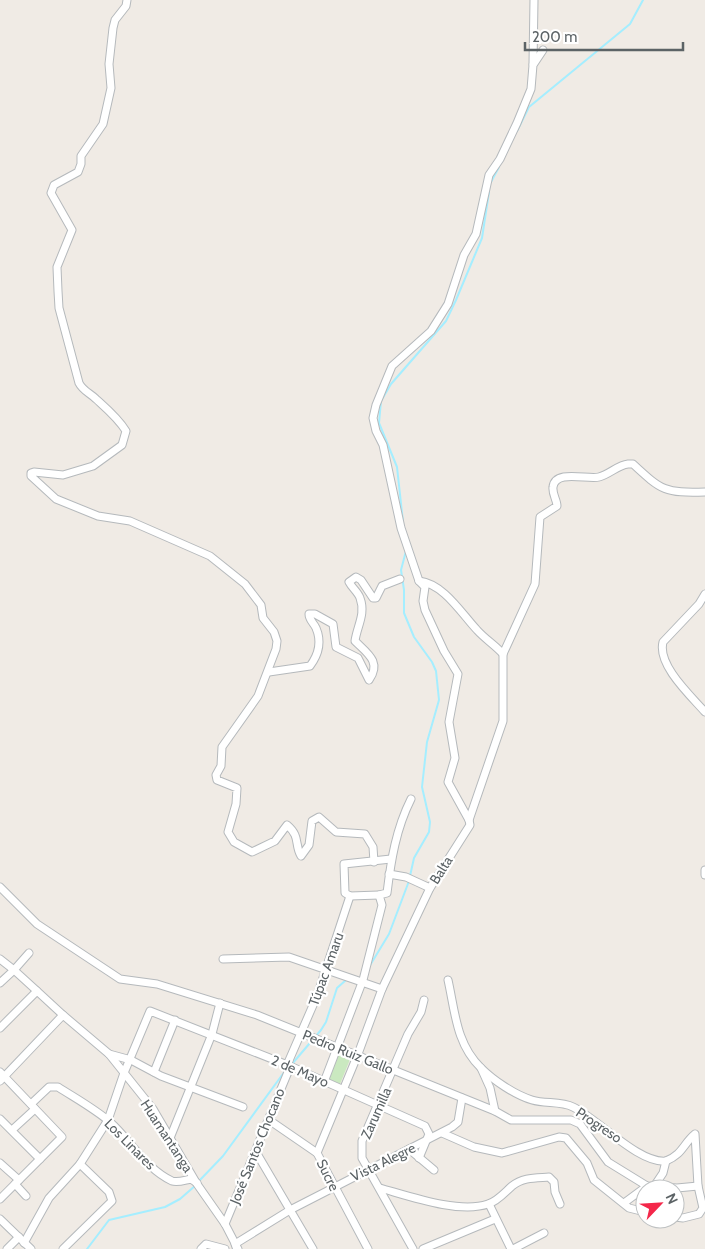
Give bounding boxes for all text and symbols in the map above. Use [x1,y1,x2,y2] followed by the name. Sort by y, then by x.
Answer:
[525,20,682,52] scale bar
[532,28,577,46] text: 200 m
[425,852,457,887] street label: Balta
[304,930,348,1008] street label: Túpac Amaru
[300,1026,396,1079] street label: Pedro Ruiz Gallo
[268,1051,332,1091] street label: 2 de Mayo
[357,1084,395,1142] street label: Zarumilla
[225,1085,289,1208] street label: José Santos Chocano
[137,1096,197,1176] street label: Huamantanga
[573,1103,626,1147] street label: Progreso
[101,1115,160,1174] street label: Los Linares
[348,1139,418,1185] street label: Vista Alegre
[313,1156,343,1194] street label: Sucre
[635,1179,685,1229] north arrow
[662,1190,682,1207] text: N

